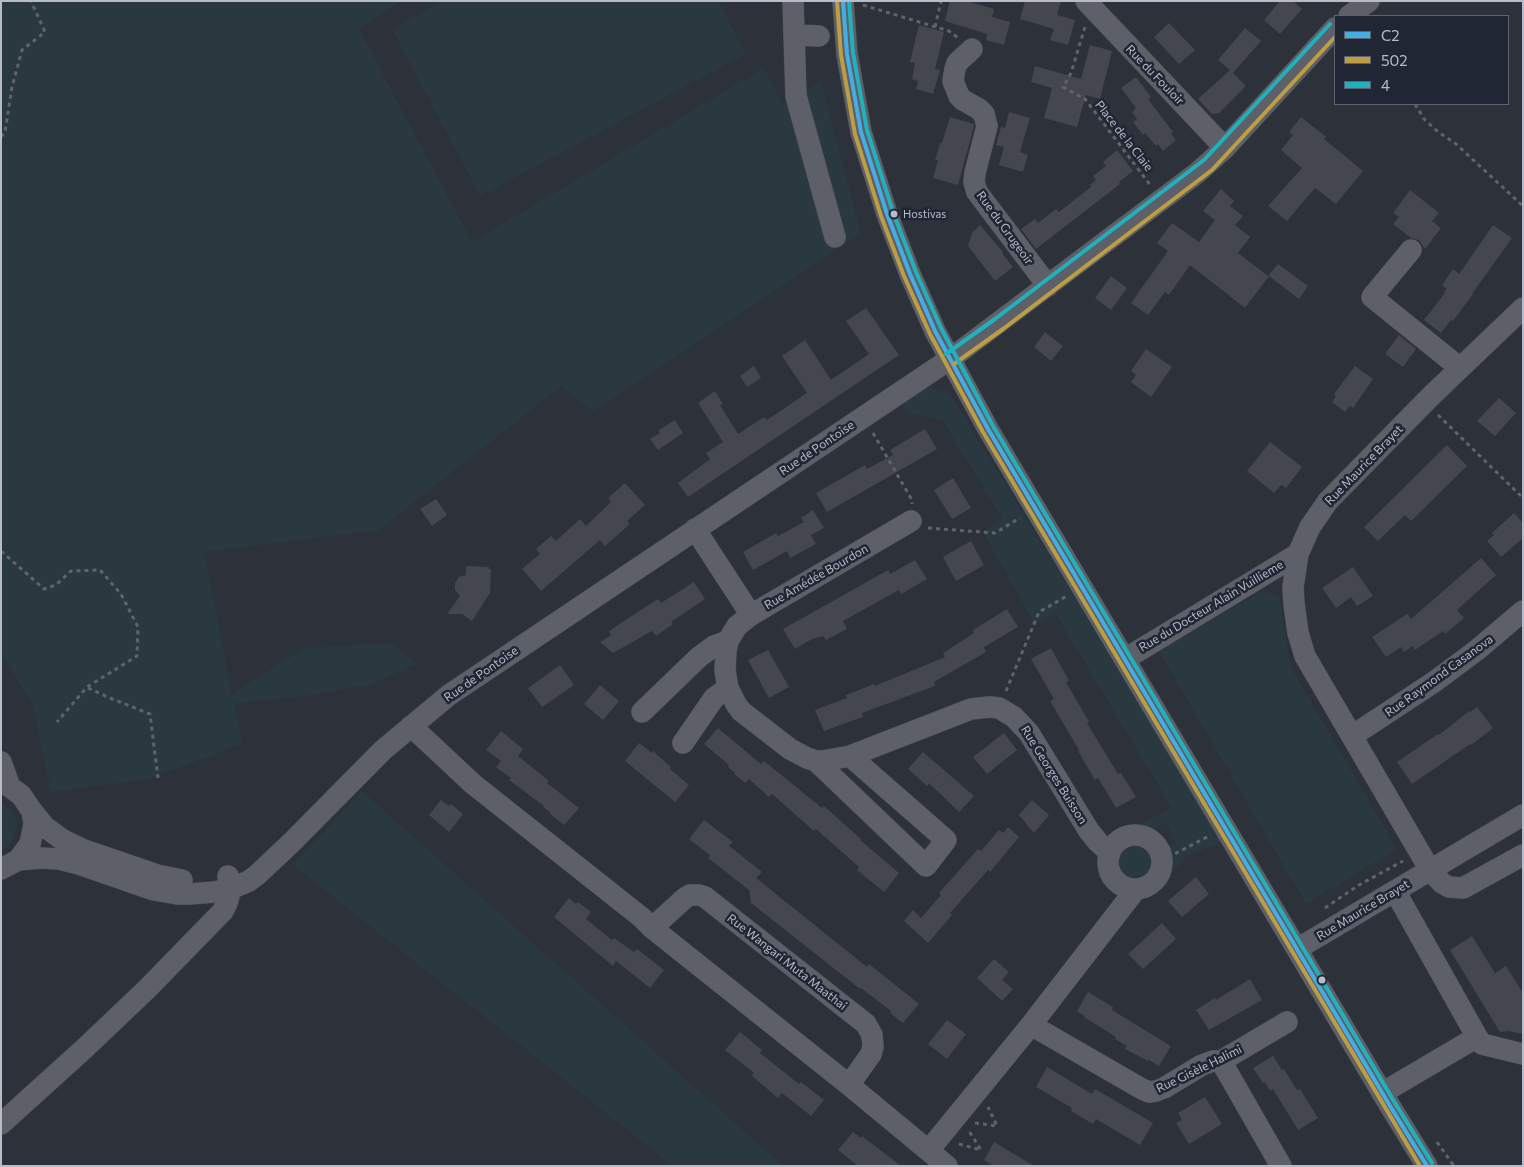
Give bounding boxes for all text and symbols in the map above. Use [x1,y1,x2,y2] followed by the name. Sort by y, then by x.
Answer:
[1334,15,1509,105] legend
[1381,26,1400,44] text: C2
[1123,42,1187,108] street label: Rue du Fouloir
[1381,51,1408,69] text: 502
[1381,76,1390,94] text: 4
[1092,98,1156,174] street label: Place de la Claie
[974,188,1036,268] street label: Rue du Grugeoir
[903,207,946,221] place label: Hostivas
[889,209,899,219] marker: Hostivas
[777,418,857,478] street label: Rue de Pontoise
[1322,422,1406,508] street label: Rue Maurice Brayet
[762,541,870,613] street label: Rue Amédée Bourdon
[1136,557,1286,655] street label: Rue du Docteur Alain Vuillieme
[1382,632,1496,720] street label: Rue Raymond Casanova
[441,643,521,705] street label: Rue de Pontoise
[1018,723,1090,827] street label: Rue Georges Buisson
[1314,877,1412,943] street label: Rue Maurice Brayet
[724,911,850,1013] street label: Rue Wangari Muta Maathai
[1317,975,1327,985] unlabelled marker
[1154,1042,1244,1096] street label: Rue Gisèle Halimi

